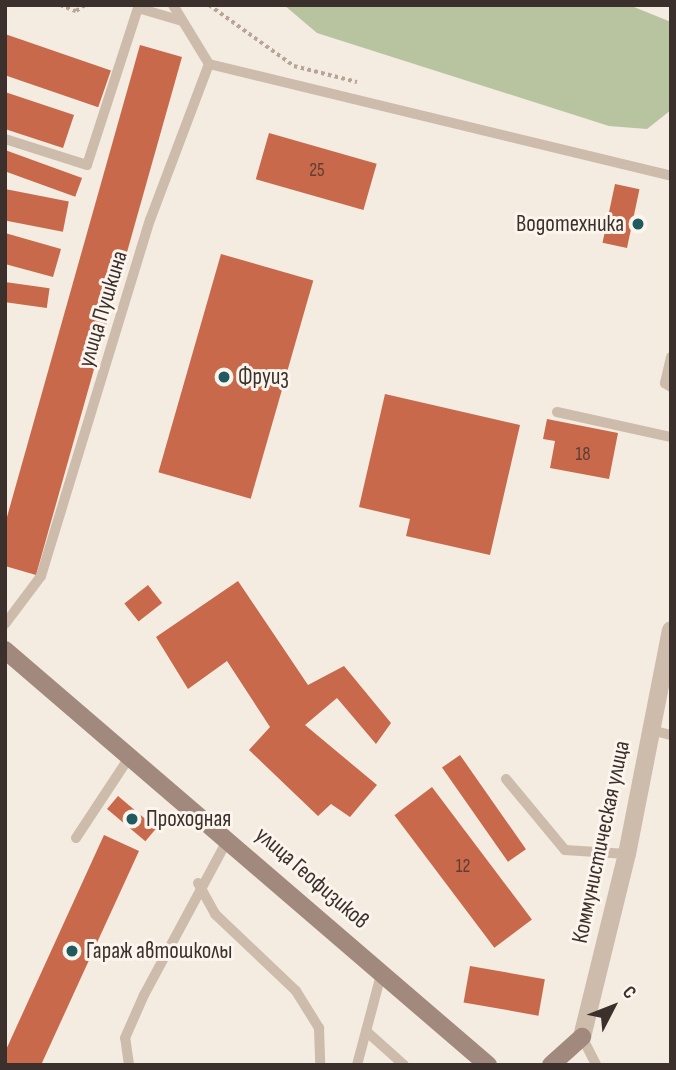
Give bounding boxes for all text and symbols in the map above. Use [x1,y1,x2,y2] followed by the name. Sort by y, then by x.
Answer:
[309,160,325,182] house number: 25
[516,210,624,238] place label: Водотехника
[630,216,646,232] marker: Водотехника
[72,247,134,371] street label: улица Пушкина
[238,363,289,391] place label: Фруиз
[216,369,232,385] marker: Фруиз
[576,444,590,466] house number: 18
[566,738,636,946] street label: Коммунистическая улица
[146,805,231,833] place label: Проходная
[124,811,140,827] marker: Проходная
[249,821,375,935] street label: улица Геофизиков
[456,856,470,878] house number: 12
[86,937,232,965] place label: Гараж автошколы
[64,943,80,959] marker: Гараж автошколы
[578,972,648,1042] north arrow
[617,981,641,1004] text: С

